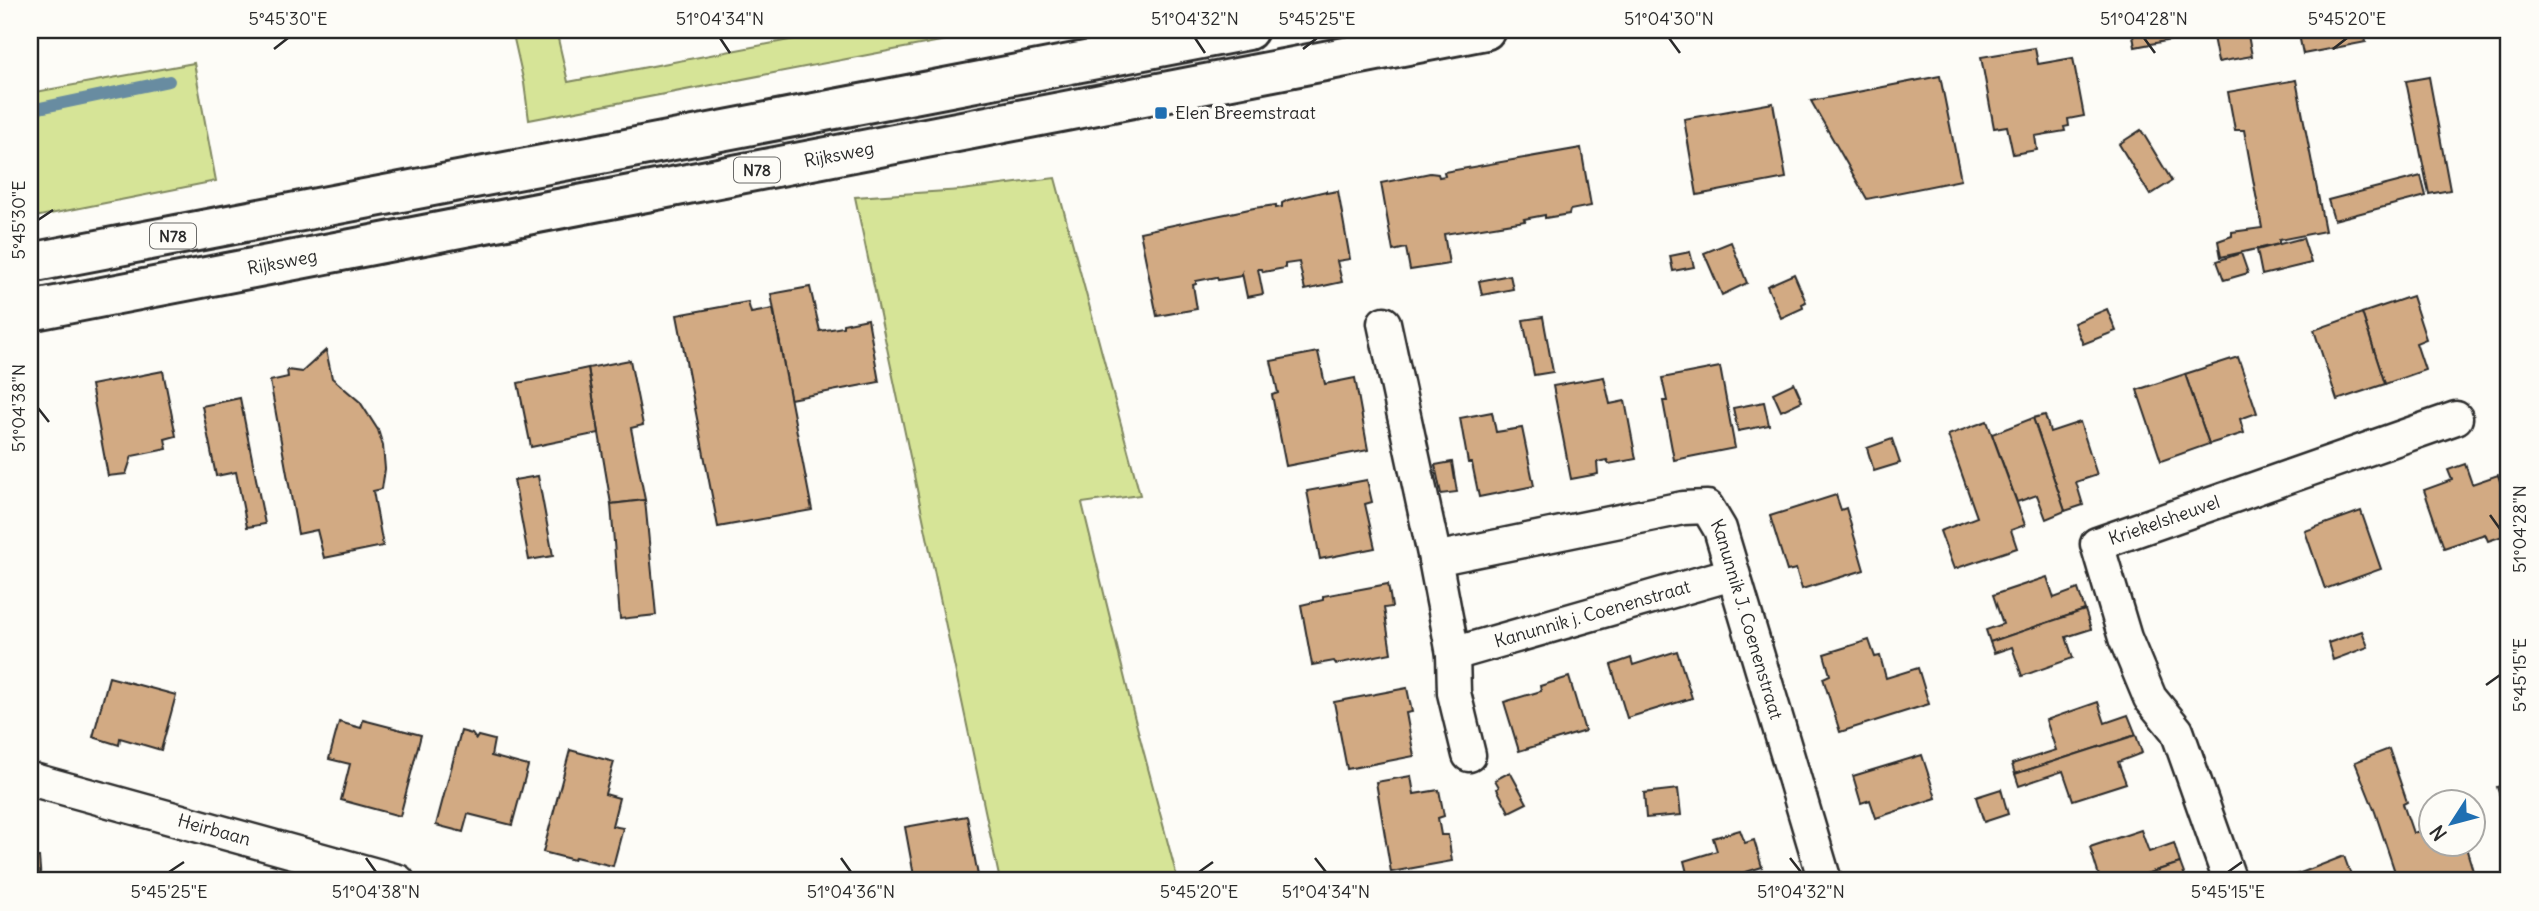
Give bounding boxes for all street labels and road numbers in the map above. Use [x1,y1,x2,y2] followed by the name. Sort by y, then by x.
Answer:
[802,136,876,172] street label: Rijksweg
[734,158,780,182] road number: N78
[150,224,196,248] road number: N78
[245,244,319,280] street label: Rijksweg
[2105,490,2223,550] street label: Kriekelsheuvel
[1706,515,1788,722] street label: Kanunnik J. Coenenstraat
[1492,575,1693,653] street label: Kanunnik j. Coenenstraat
[175,808,253,851] street label: Heirbaan

